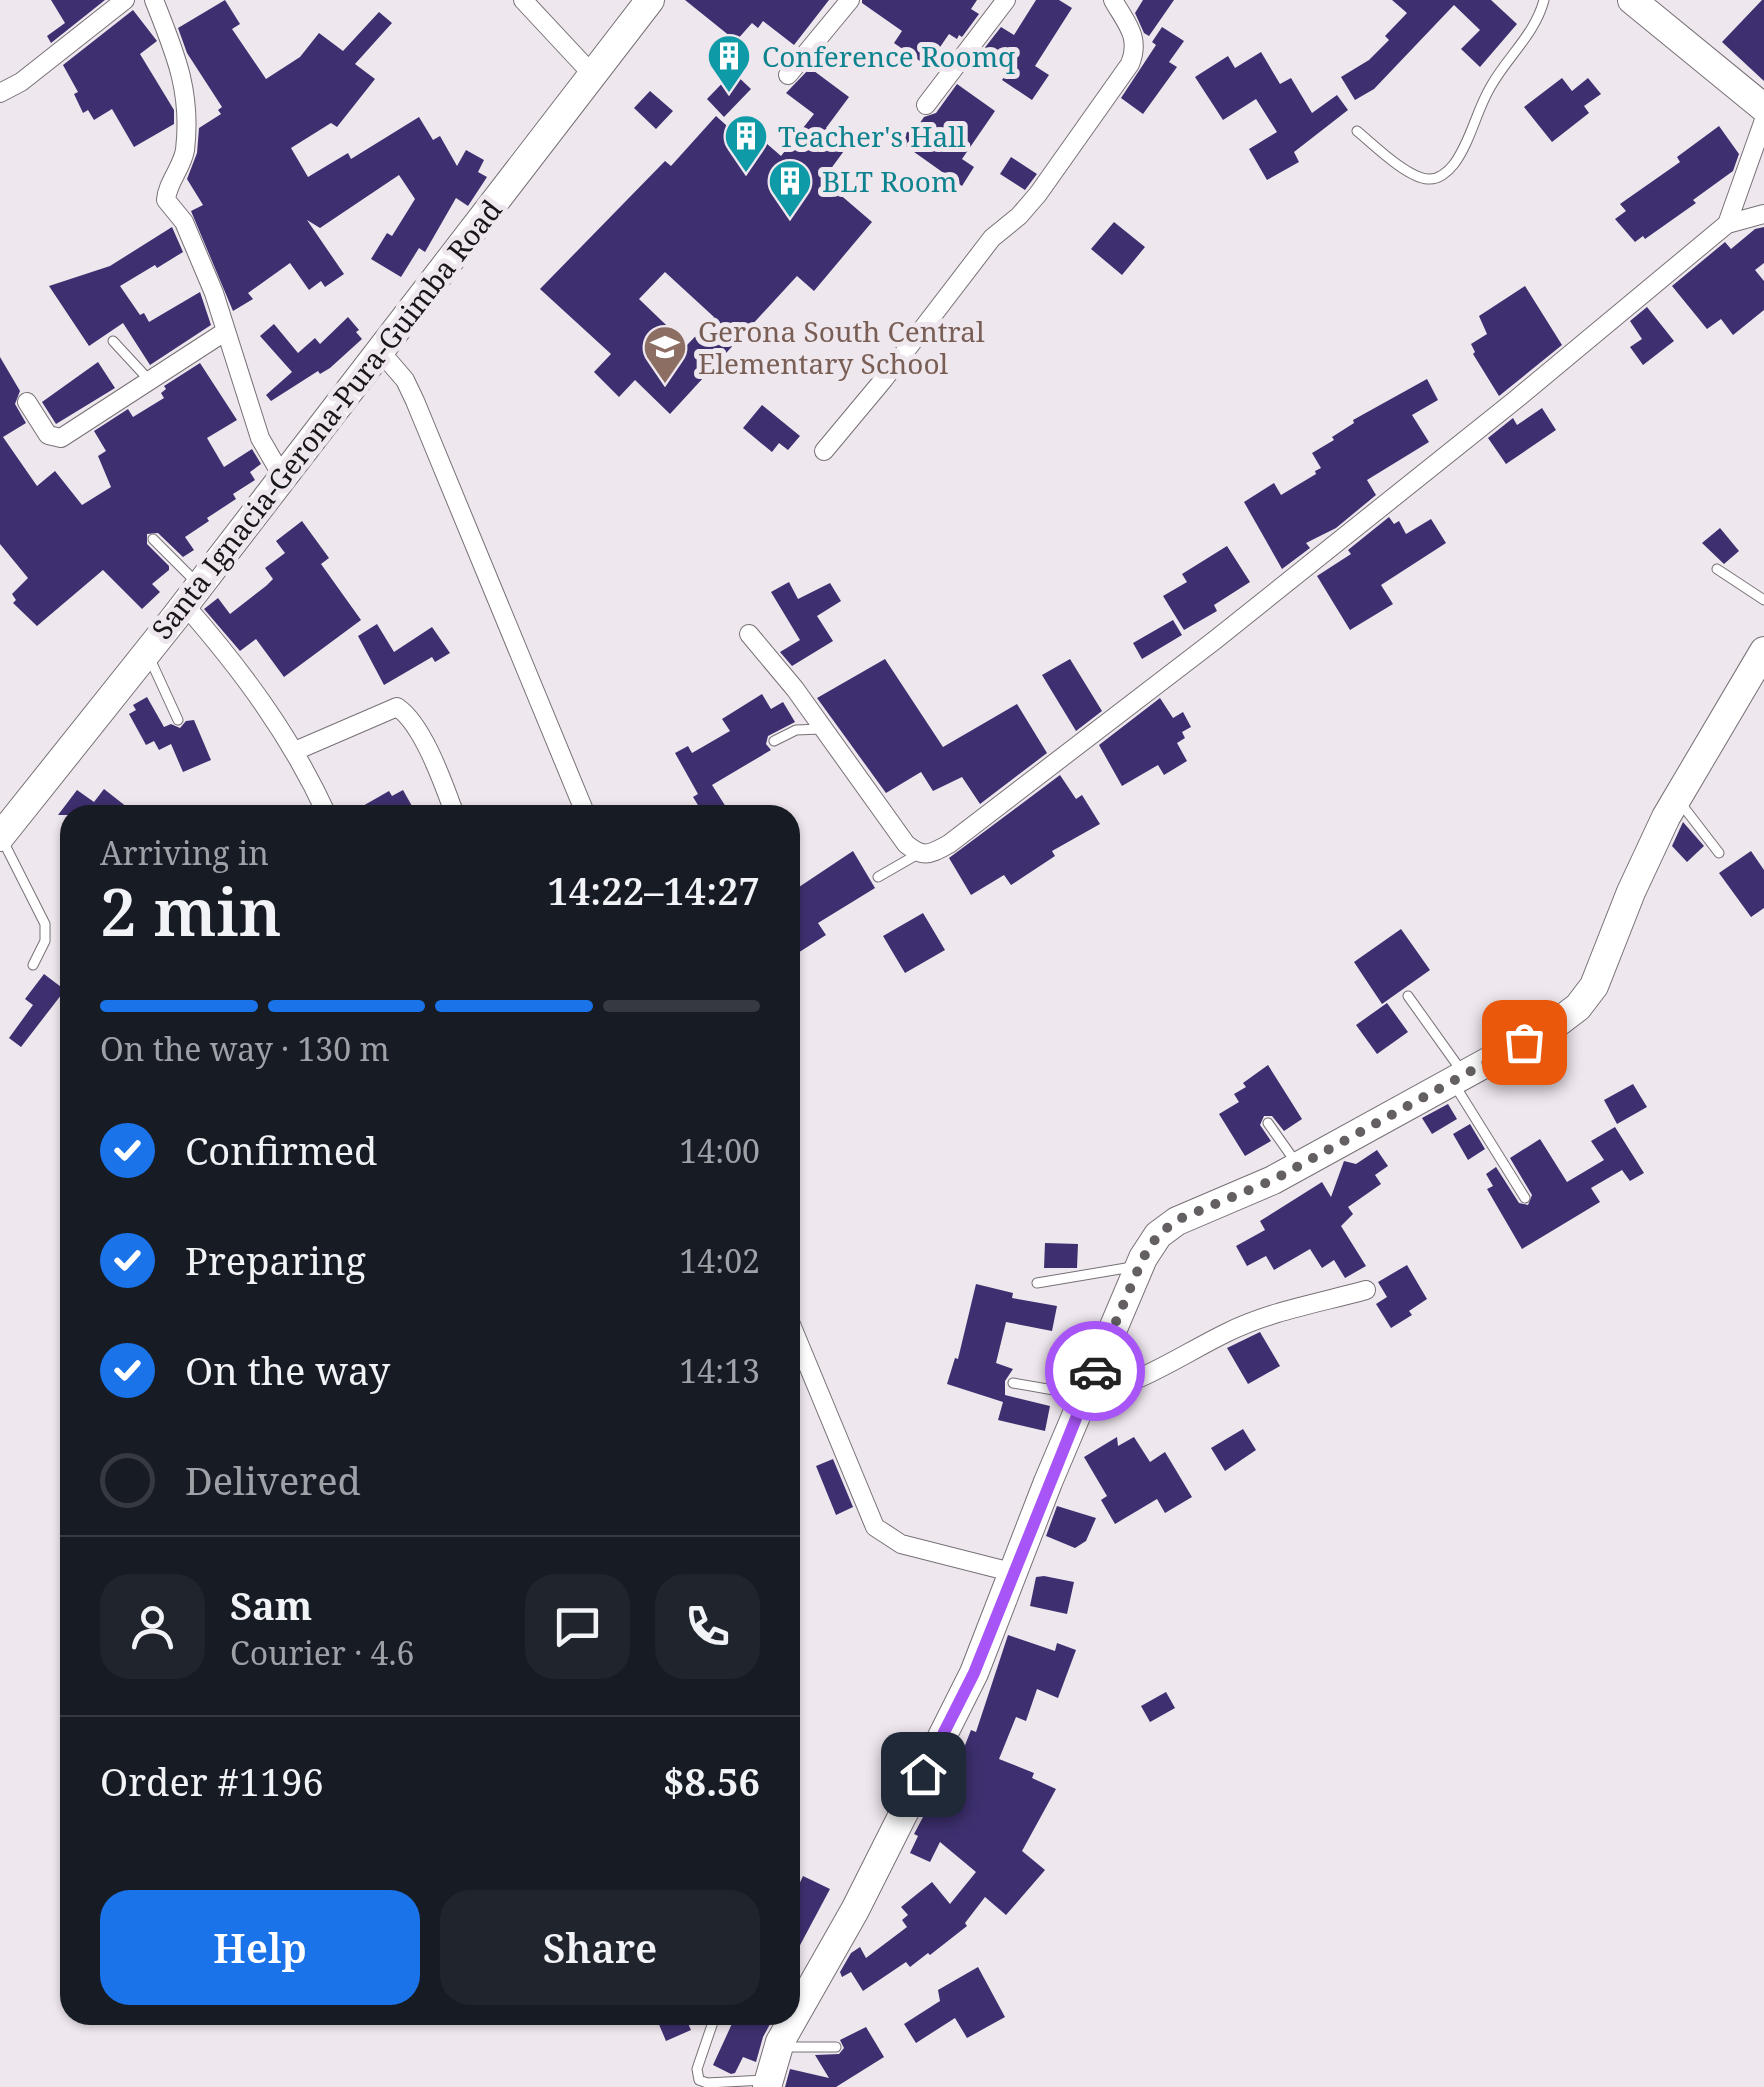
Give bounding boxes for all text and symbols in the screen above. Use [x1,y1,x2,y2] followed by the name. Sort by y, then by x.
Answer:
[706,33,752,94] building icon: Conference Roomq
[762,37,1015,75] place label: Conference Roomq
[723,113,769,174] building icon: Teacher's Hall
[778,117,966,155] place label: Teacher's Hall
[767,158,813,219] building icon: BLT Room
[822,162,957,200] place label: BLT Room
[142,191,510,647] street label: Santa Ignacia-Gerona-Pura-Guimba Road
[698,312,985,382] place label: Gerona South Central Elementary School
[642,324,688,385] school or university icon: Gerona South Central Elementary School
[100,831,269,874] text: Arriving in
[547,864,760,916] text: 14:22–14:27
[100,867,282,955] text: 2 min
[1482,1000,1567,1085] pin
[1497,1015,1552,1070] icon: bag
[100,1027,390,1070] text: On the way · 130 m
[100,1123,155,1178] icon: check
[185,1124,377,1176] text: Confirmed
[679,1129,760,1172] text: 14:00
[100,1233,155,1288] icon: check
[185,1234,366,1286] text: Preparing
[679,1239,760,1282] text: 14:02
[1045,1321,1145,1421] courier
[100,1343,155,1398] icon: check
[185,1344,390,1396] text: On the way
[1068,1344,1123,1399] icon: car
[679,1349,760,1392] text: 14:13
[185,1454,361,1506] text: Delivered
[100,1574,205,1679] button: person
[525,1574,630,1679] button: chat
[655,1574,760,1679] button: phone
[230,1579,312,1631] text: Sam
[230,1631,414,1674] text: Courier · 4.6
[881,1732,966,1817] pin
[896,1747,951,1802] icon: home
[100,1755,324,1807] text: Order #1196
[663,1755,760,1807] text: $8.56
[100,1890,420,2005] button: Help
[440,1890,760,2005] button: Share

